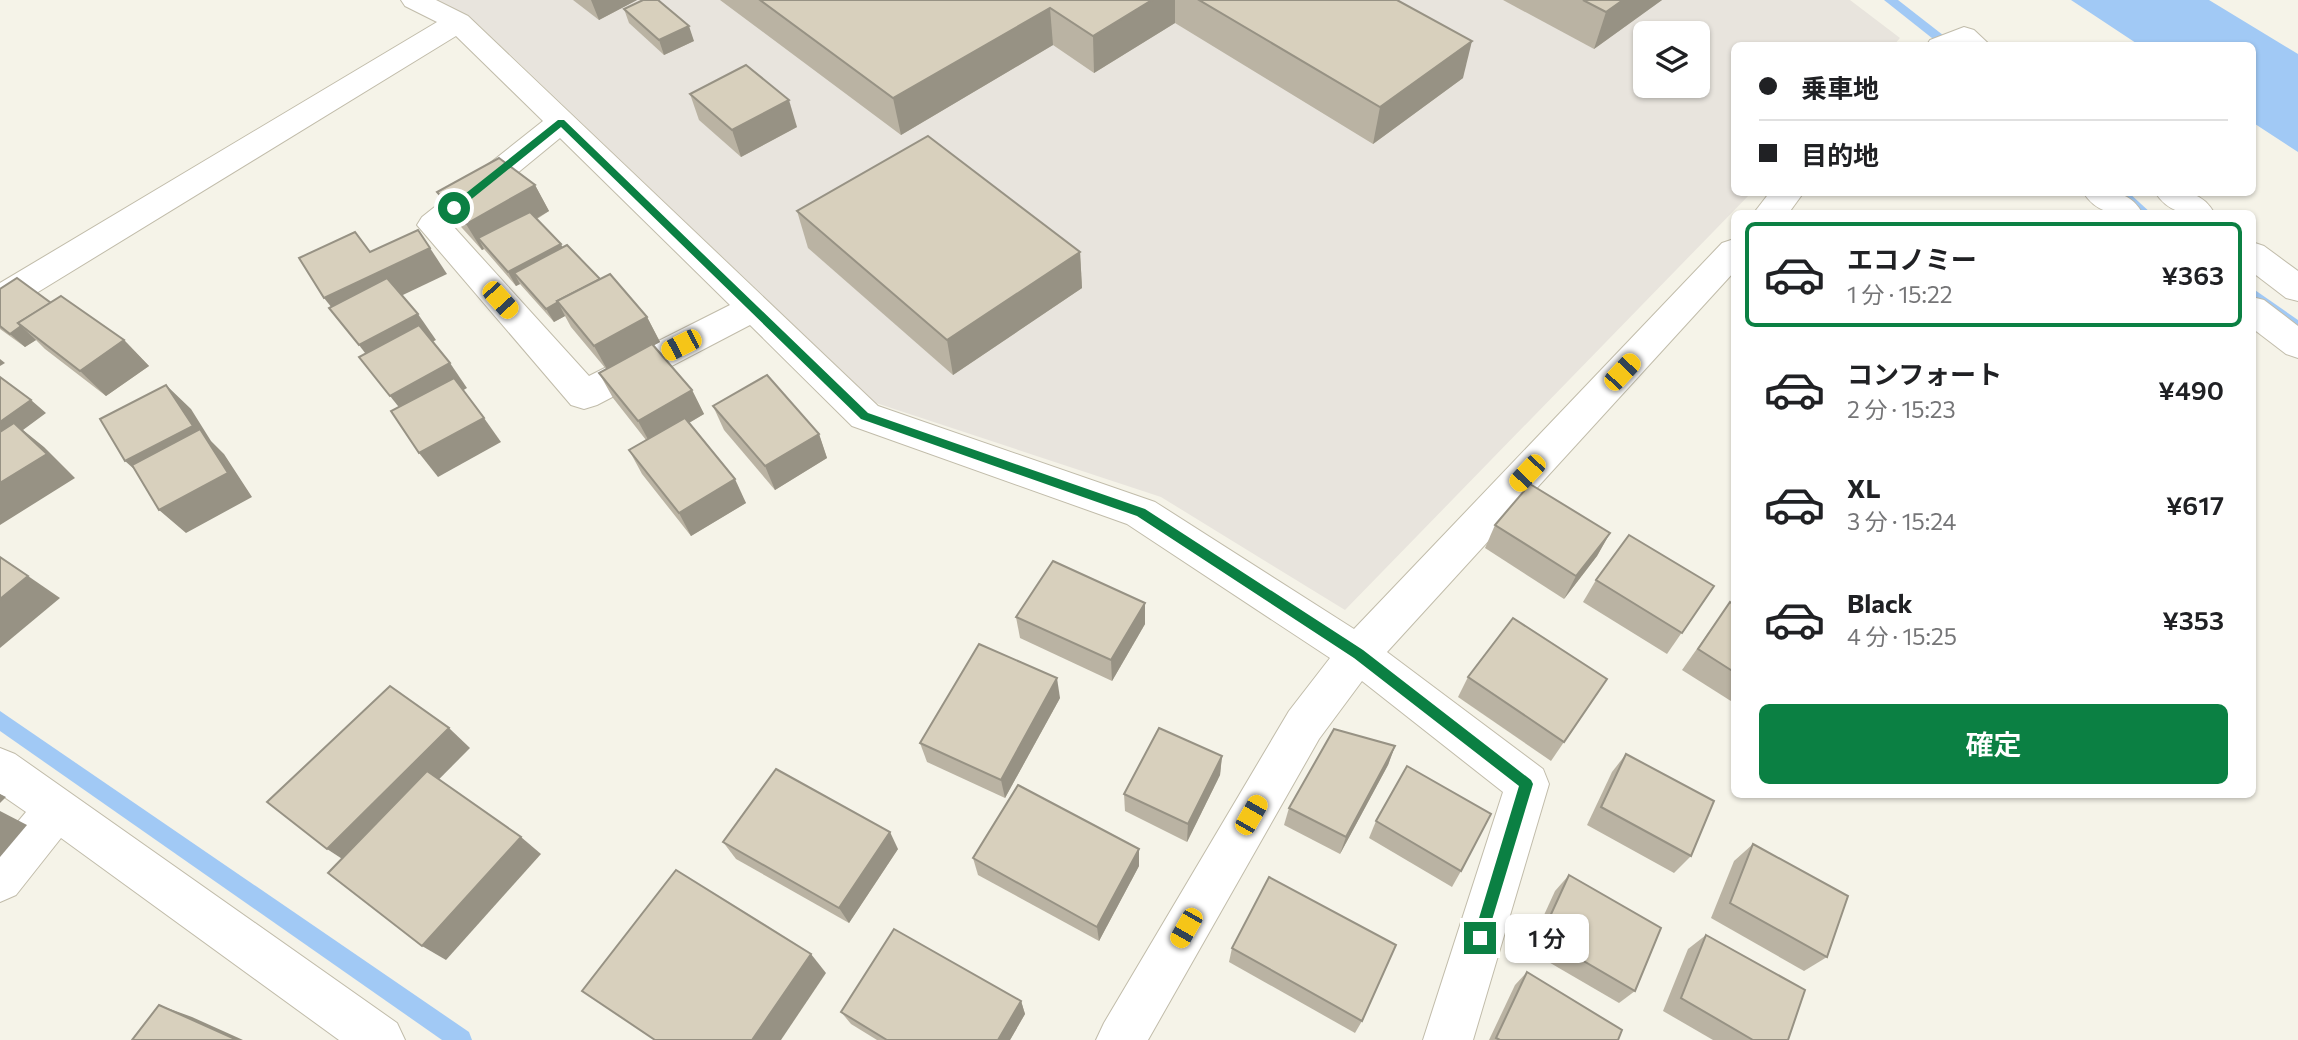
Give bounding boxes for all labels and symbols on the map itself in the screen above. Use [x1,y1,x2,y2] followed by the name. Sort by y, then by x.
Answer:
[438,192,470,224] route start
[479,277,522,323] car
[658,326,705,364] car
[1600,349,1645,395] car
[1505,450,1550,496] car
[1232,792,1271,838] car
[1167,905,1206,951] car
[1504,914,1588,962] callout: 1 分
[1464,922,1496,954] route end

